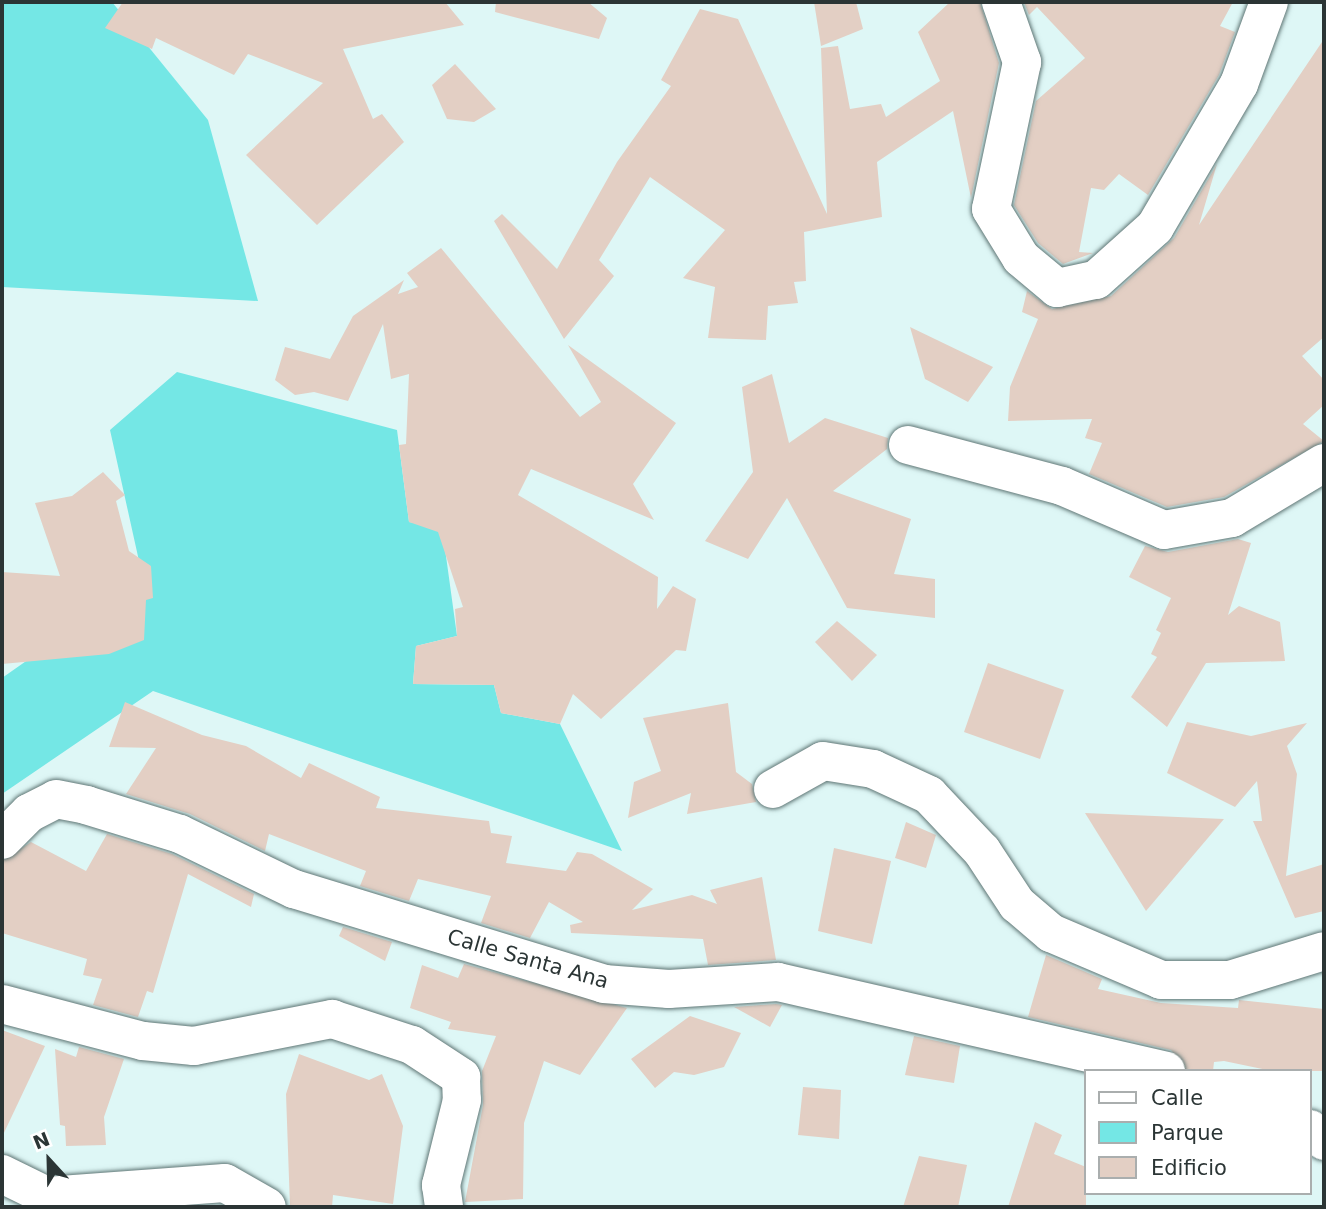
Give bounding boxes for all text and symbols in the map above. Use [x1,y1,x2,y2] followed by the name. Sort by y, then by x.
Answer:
[444,924,612,994] street label: Calle Santa Ana
[1084,1069,1312,1195] legend
[1151,1086,1203,1110] text: Calle
[1151,1121,1223,1145] text: Parque
[14,1125,84,1195] north arrow
[30,1127,53,1154] text: N
[1151,1156,1227,1180] text: Edificio

